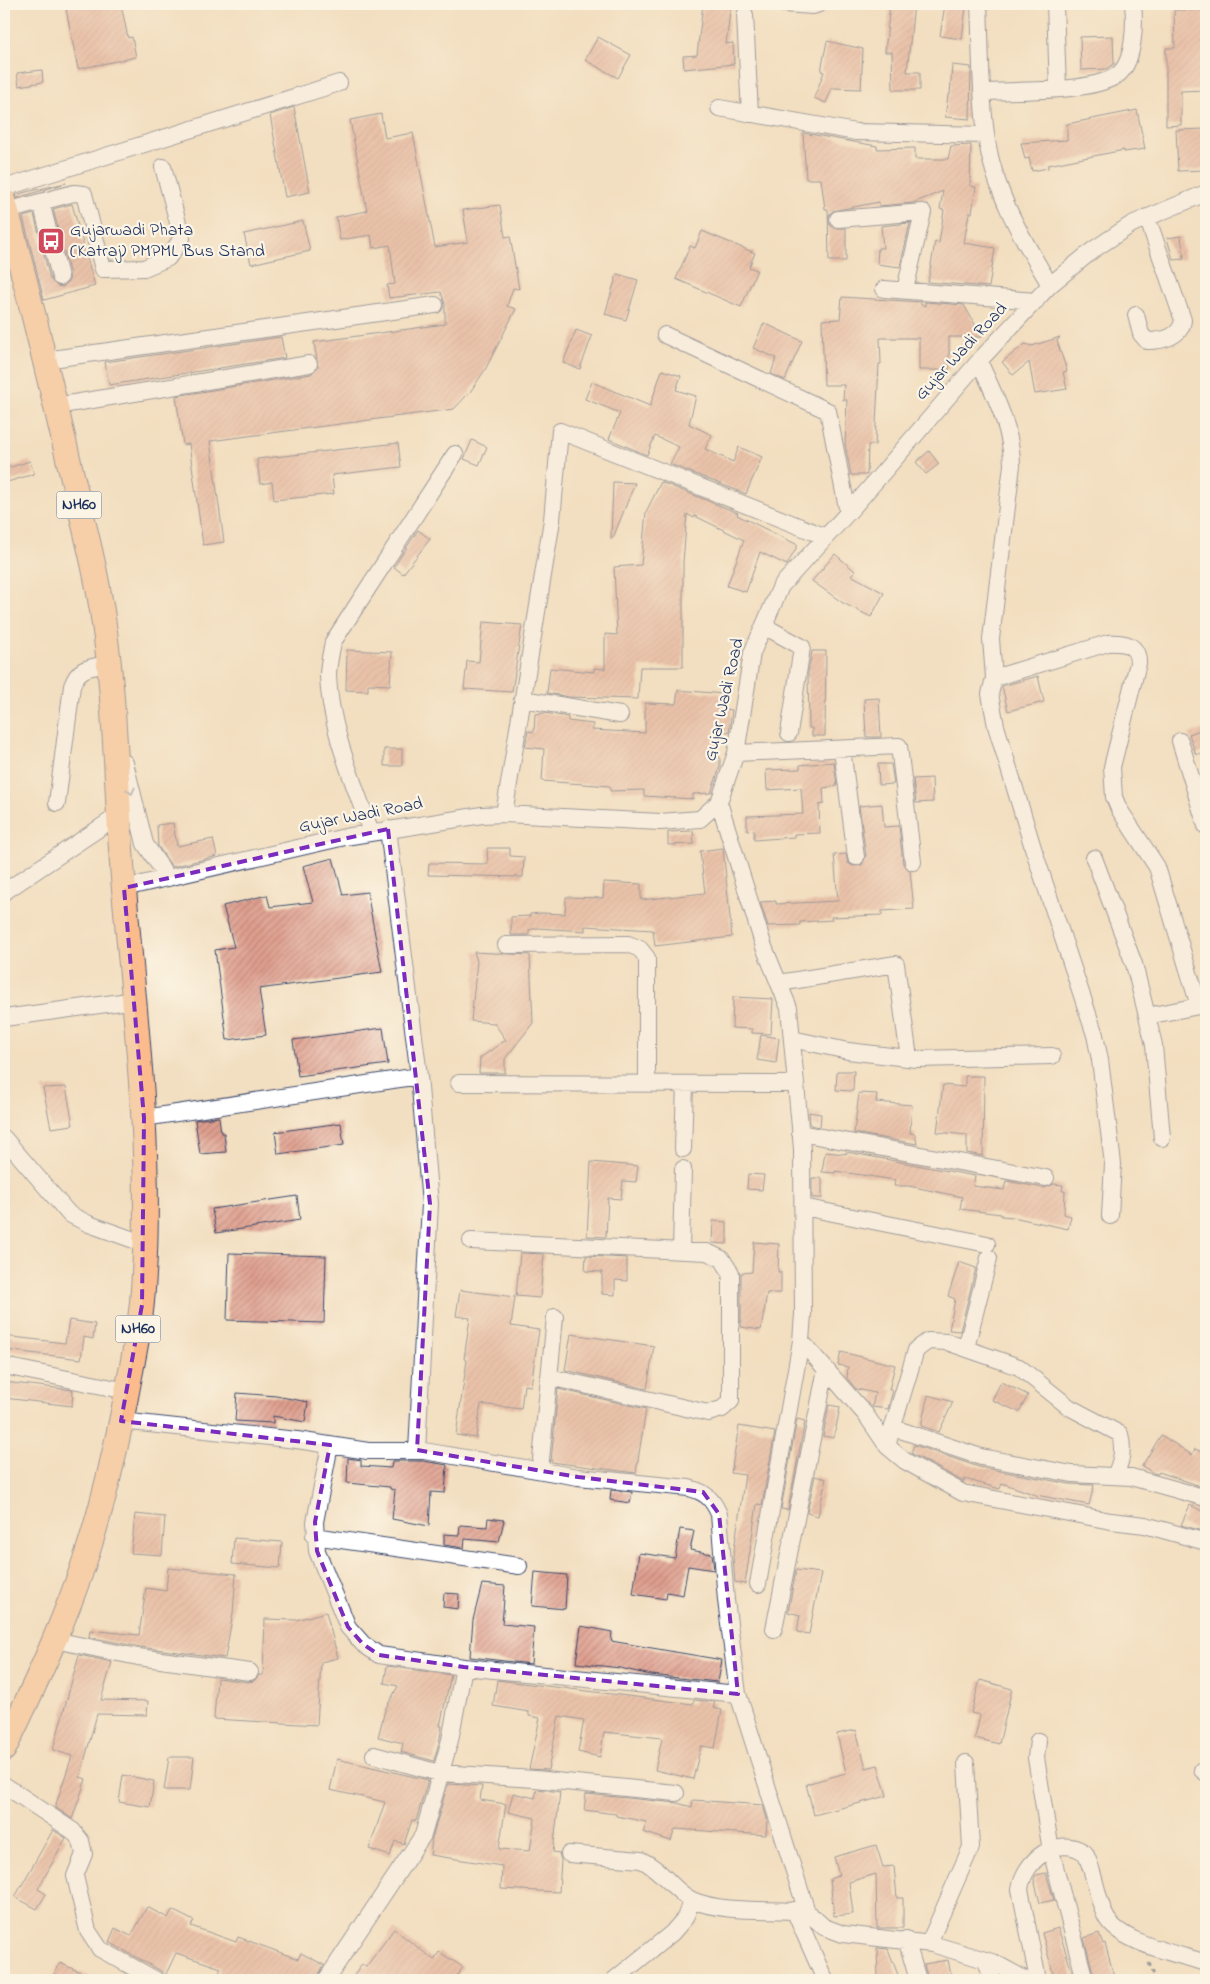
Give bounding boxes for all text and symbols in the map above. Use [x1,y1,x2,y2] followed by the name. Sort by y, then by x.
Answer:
[70,218,265,265] place label: Gujarwadi Phata (Katraj) PMPML Bus Stand
[36,226,66,256] bus stop icon: Gujarwadi Phata (Katraj) PMPML Bus Stand
[910,297,1014,407] street label: Gujar Wadi Road
[56,492,102,518] road number: NH60
[698,636,752,764] street label: Gujar Wadi Road
[125,787,136,796] one-way arrow
[297,791,425,841] street label: Gujar Wadi Road
[116,1316,160,1342] road number: NH60

